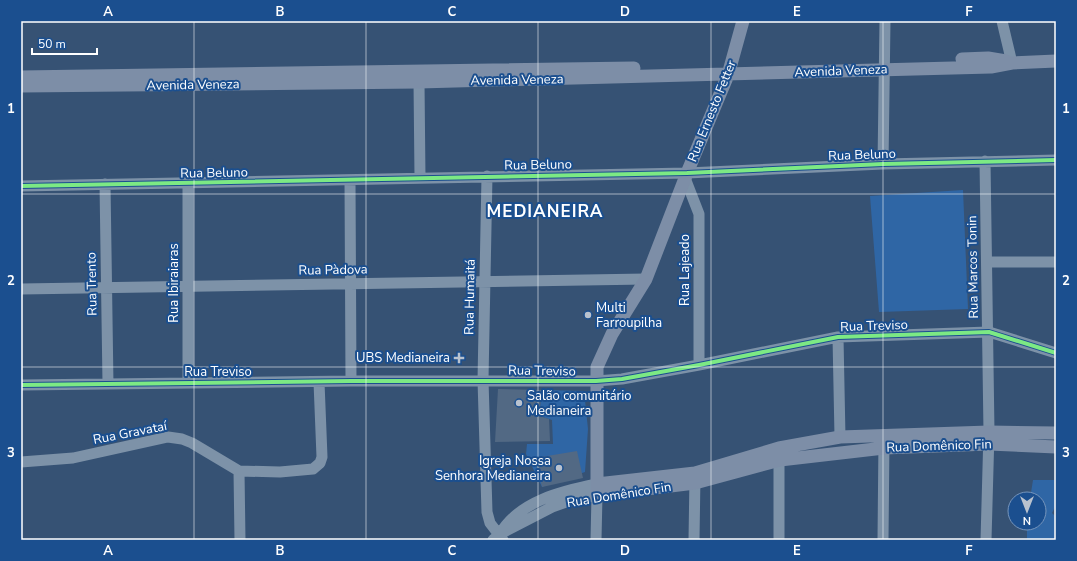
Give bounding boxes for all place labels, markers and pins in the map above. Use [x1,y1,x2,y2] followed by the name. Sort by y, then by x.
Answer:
[596,299,662,332] place label: Multi Farroupilha
[583,310,593,320] marker: Multi Farroupilha
[356,349,450,367] place label: UBS Medianeira
[453,352,465,364] marker: UBS Medianeira
[527,387,631,420] place label: Salão comunitário Medianeira
[514,398,524,408] marker: Salão comunitário Medianeira
[435,452,551,485] place label: Igreja Nossa Senhora Medianeira
[554,463,564,473] marker: Igreja Nossa Senhora Medianeira

